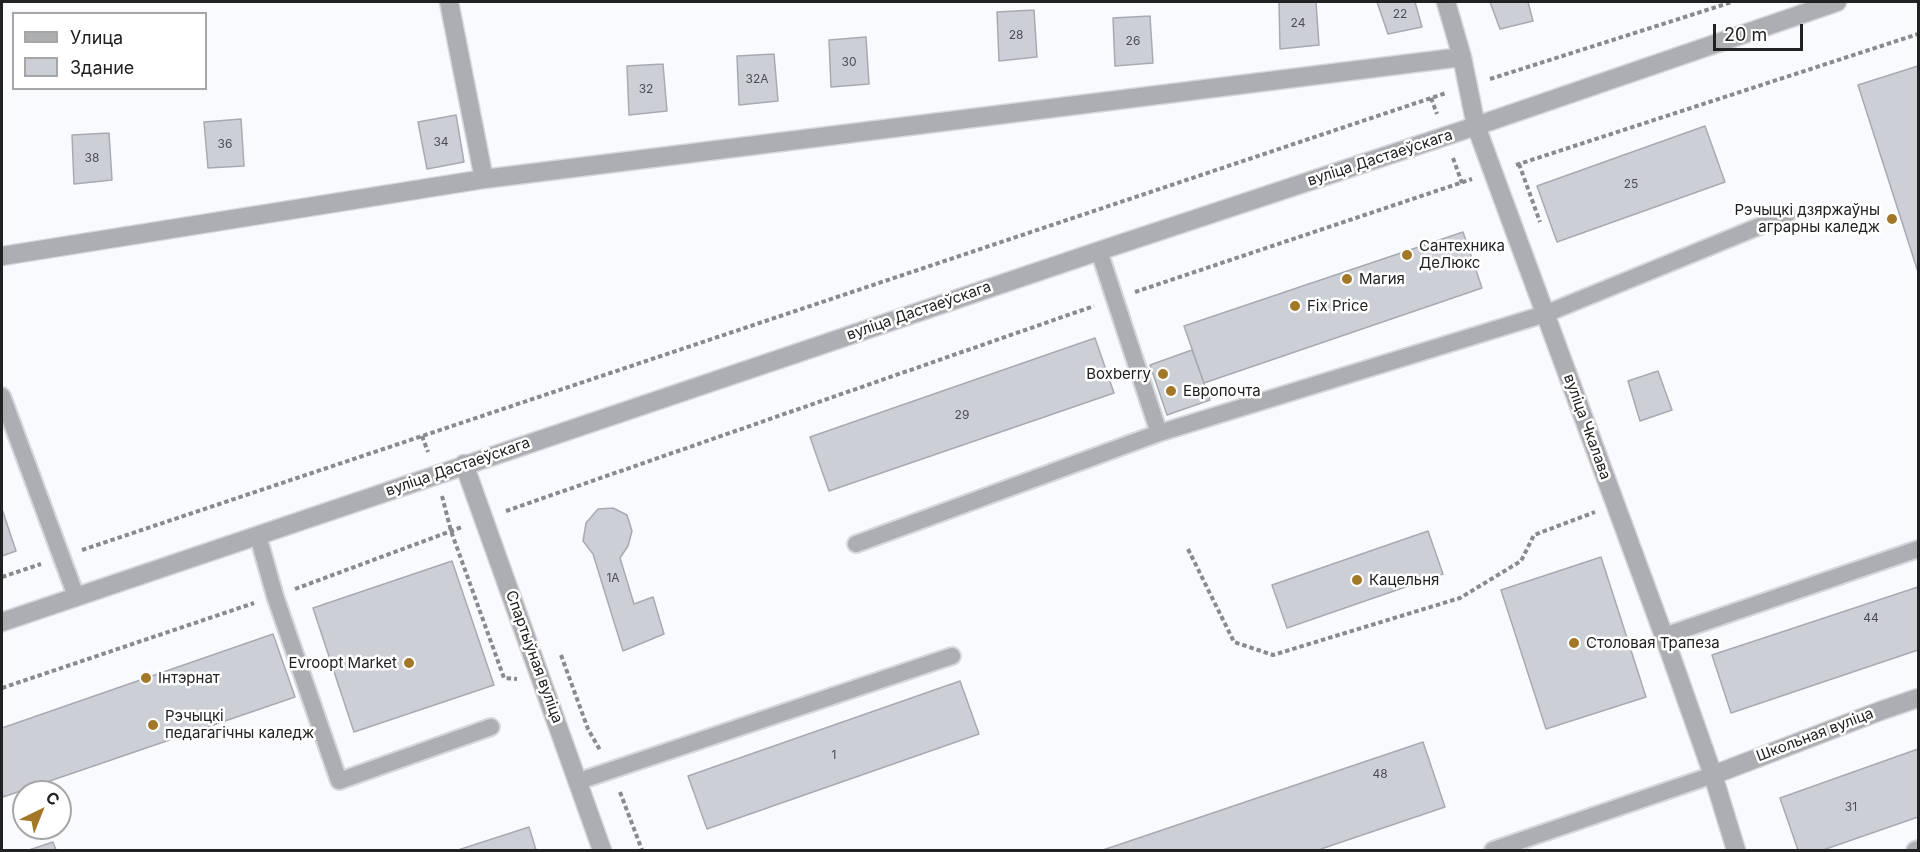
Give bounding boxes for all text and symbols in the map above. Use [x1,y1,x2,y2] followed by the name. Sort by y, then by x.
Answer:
[1393,7,1407,21] house number: 22
[12,12,207,90] legend
[1716,12,1806,50] scale bar
[1291,16,1305,30] house number: 24
[1724,24,1767,45] text: 20 m
[70,27,123,48] text: Улица
[1009,28,1023,42] house number: 28
[1126,34,1140,48] house number: 26
[842,55,856,69] house number: 30
[70,57,134,78] text: Здание
[745,72,769,86] house number: 32А
[639,82,653,96] house number: 32
[1305,126,1455,190] street label: вуліца Дастаеўскага
[433,135,449,149] house number: 34
[218,137,232,151] house number: 36
[85,151,99,165] house number: 38
[1624,177,1638,191] house number: 25
[1734,201,1880,236] place label: Рэчыцкі дзяржаўны аграрны каледж
[1885,212,1899,226] marker: Рэчыцкі дзяржаўны аграрны каледж
[1419,237,1505,272] place label: Сантехника ДеЛюкс
[1400,248,1414,262] marker: Сантехника ДеЛюкс
[1359,270,1405,288] place label: Магия
[1340,272,1354,286] marker: Магия
[844,278,994,344] street label: вуліца Дастаеўскага
[1307,297,1368,315] place label: Fix Price
[1288,299,1302,313] marker: Fix Price
[1086,365,1151,383] place label: Boxberry
[1156,367,1170,381] marker: Boxberry
[1560,372,1614,482] street label: вуліца Чкалава
[1183,382,1261,400] place label: Европочта
[1164,384,1178,398] marker: Европочта
[955,408,969,422] house number: 29
[383,434,533,500] street label: вуліца Дастаеўскага
[606,571,620,585] house number: 1А
[1369,571,1439,589] place label: Кацельня
[1350,573,1364,587] marker: Кацельня
[502,588,566,726] street label: Спартыўная вуліца
[1863,611,1879,625] house number: 44
[1586,634,1720,652] place label: Столовая Трапеза
[1567,636,1581,650] marker: Столовая Трапеза
[288,654,397,672] place label: Evroopt Market
[402,656,416,670] marker: Evroopt Market
[158,669,220,687] place label: Інтэрнат
[139,671,153,685] marker: Інтэрнат
[1754,704,1876,766] street label: Школьная вуліца
[165,707,314,742] place label: Рэчыцкі педагагічны каледж
[146,718,160,732] marker: Рэчыцкі педагагічны каледж
[832,748,836,762] house number: 1
[1372,767,1388,781] house number: 48
[12,780,72,840] north arrow
[42,787,64,810] text: С
[1845,800,1857,814] house number: 31

